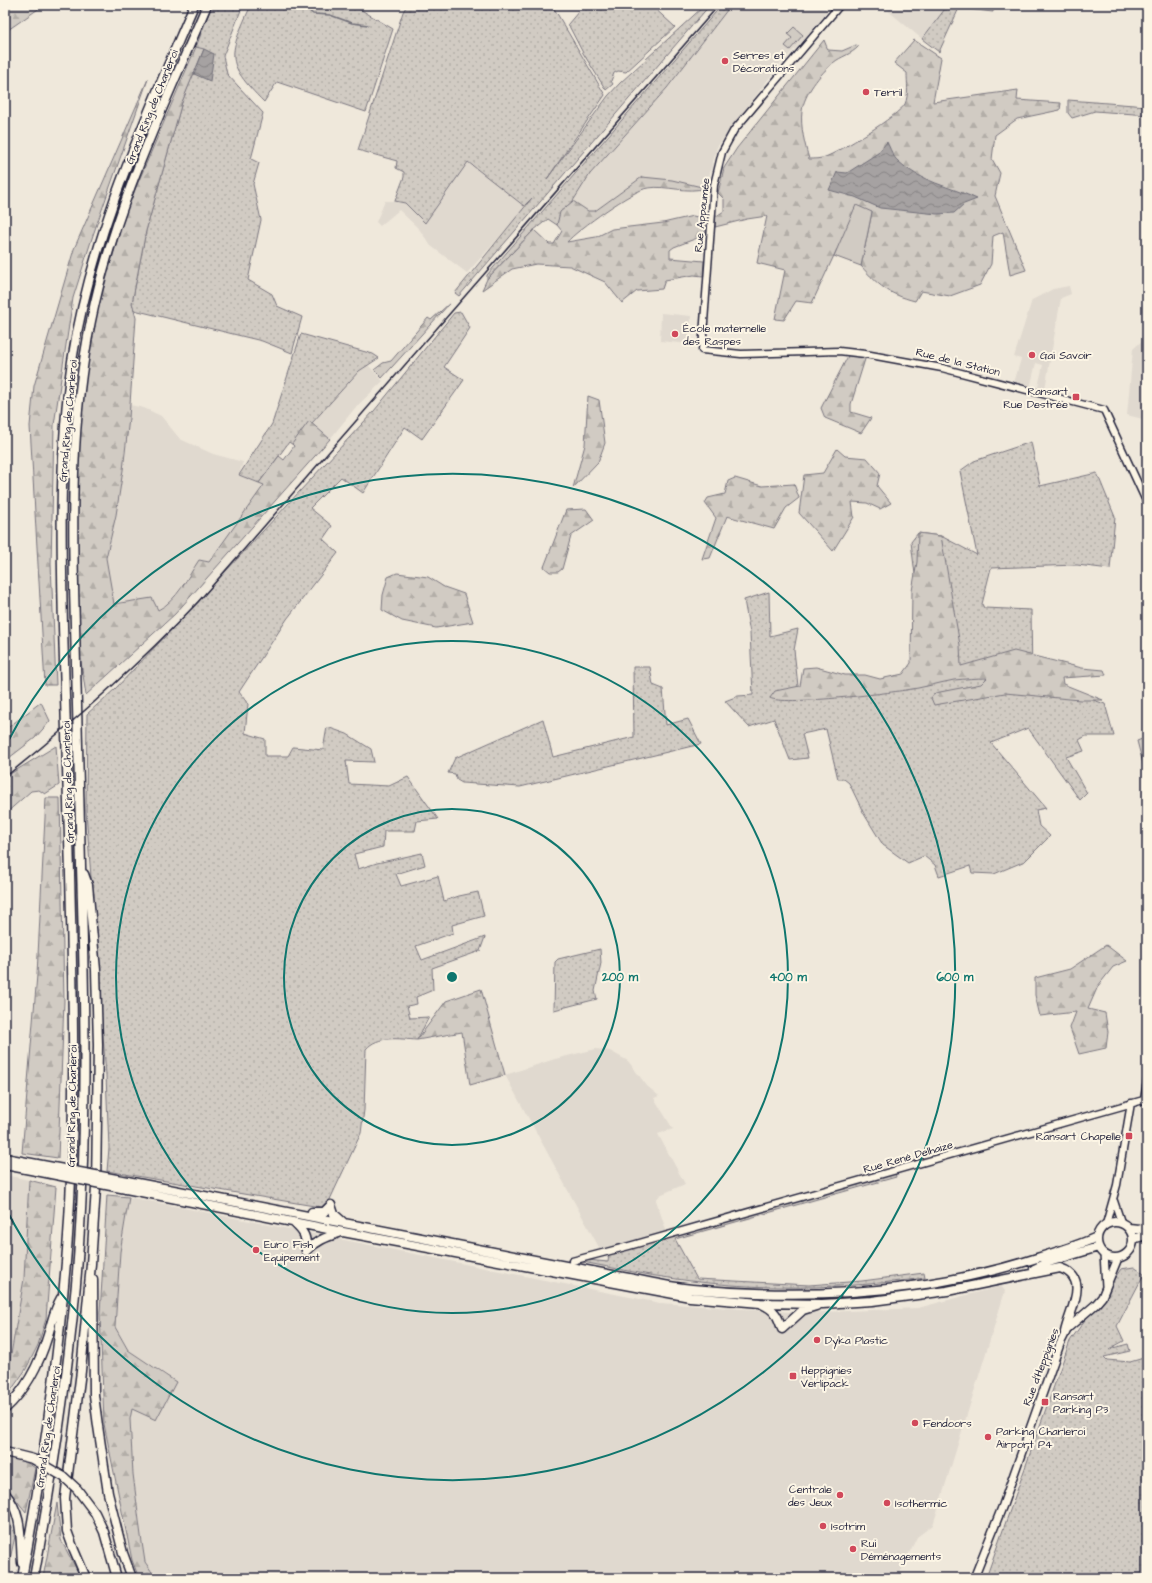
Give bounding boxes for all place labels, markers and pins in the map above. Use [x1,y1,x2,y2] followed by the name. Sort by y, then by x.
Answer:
[733,48,795,76] place label: Serres et Décorations
[720,56,730,66] marker: Serres et Décorations
[874,85,903,100] place label: Terril
[861,87,871,97] marker: Terril
[683,321,766,349] place label: École maternelle des Raspes
[670,329,680,339] marker: École maternelle des Raspes
[1040,348,1092,363] place label: Gai Savoir
[1027,350,1037,360] marker: Gai Savoir
[1003,384,1069,412] place label: Ransart Rue Destrée
[1071,392,1081,402] marker: Ransart Rue Destrée
[445,970,459,984] centre of rings
[1036,1129,1121,1144] place label: Ransart Chapelle
[1124,1131,1134,1141] marker: Ransart Chapelle
[264,1237,320,1265] place label: Euro Fish Equipement
[251,1245,261,1255] marker: Euro Fish Equipement
[825,1333,888,1349] place label: Dyka Plastic
[812,1335,822,1345] marker: Dyka Plastic
[801,1363,852,1391] place label: Heppignies Verlipack
[788,1371,798,1381] marker: Heppignies Verlipack
[1053,1389,1109,1418] place label: Ransart Parking P3
[1040,1397,1050,1407] marker: Ransart Parking P3
[923,1416,972,1431] place label: Fendoors
[910,1418,920,1428] marker: Fendoors
[996,1424,1086,1452] place label: Parking Charleroi Airport P4
[983,1432,993,1442] marker: Parking Charleroi Airport P4
[788,1482,833,1510] place label: Centrale des Jeux
[835,1490,845,1500] marker: Centrale des Jeux
[895,1496,948,1511] place label: Isothermic
[882,1498,892,1508] marker: Isothermic
[831,1519,866,1534] place label: Isotrim
[818,1521,828,1531] marker: Isotrim
[861,1536,942,1565] place label: Rui Déménagements
[848,1544,858,1554] marker: Rui Déménagements

